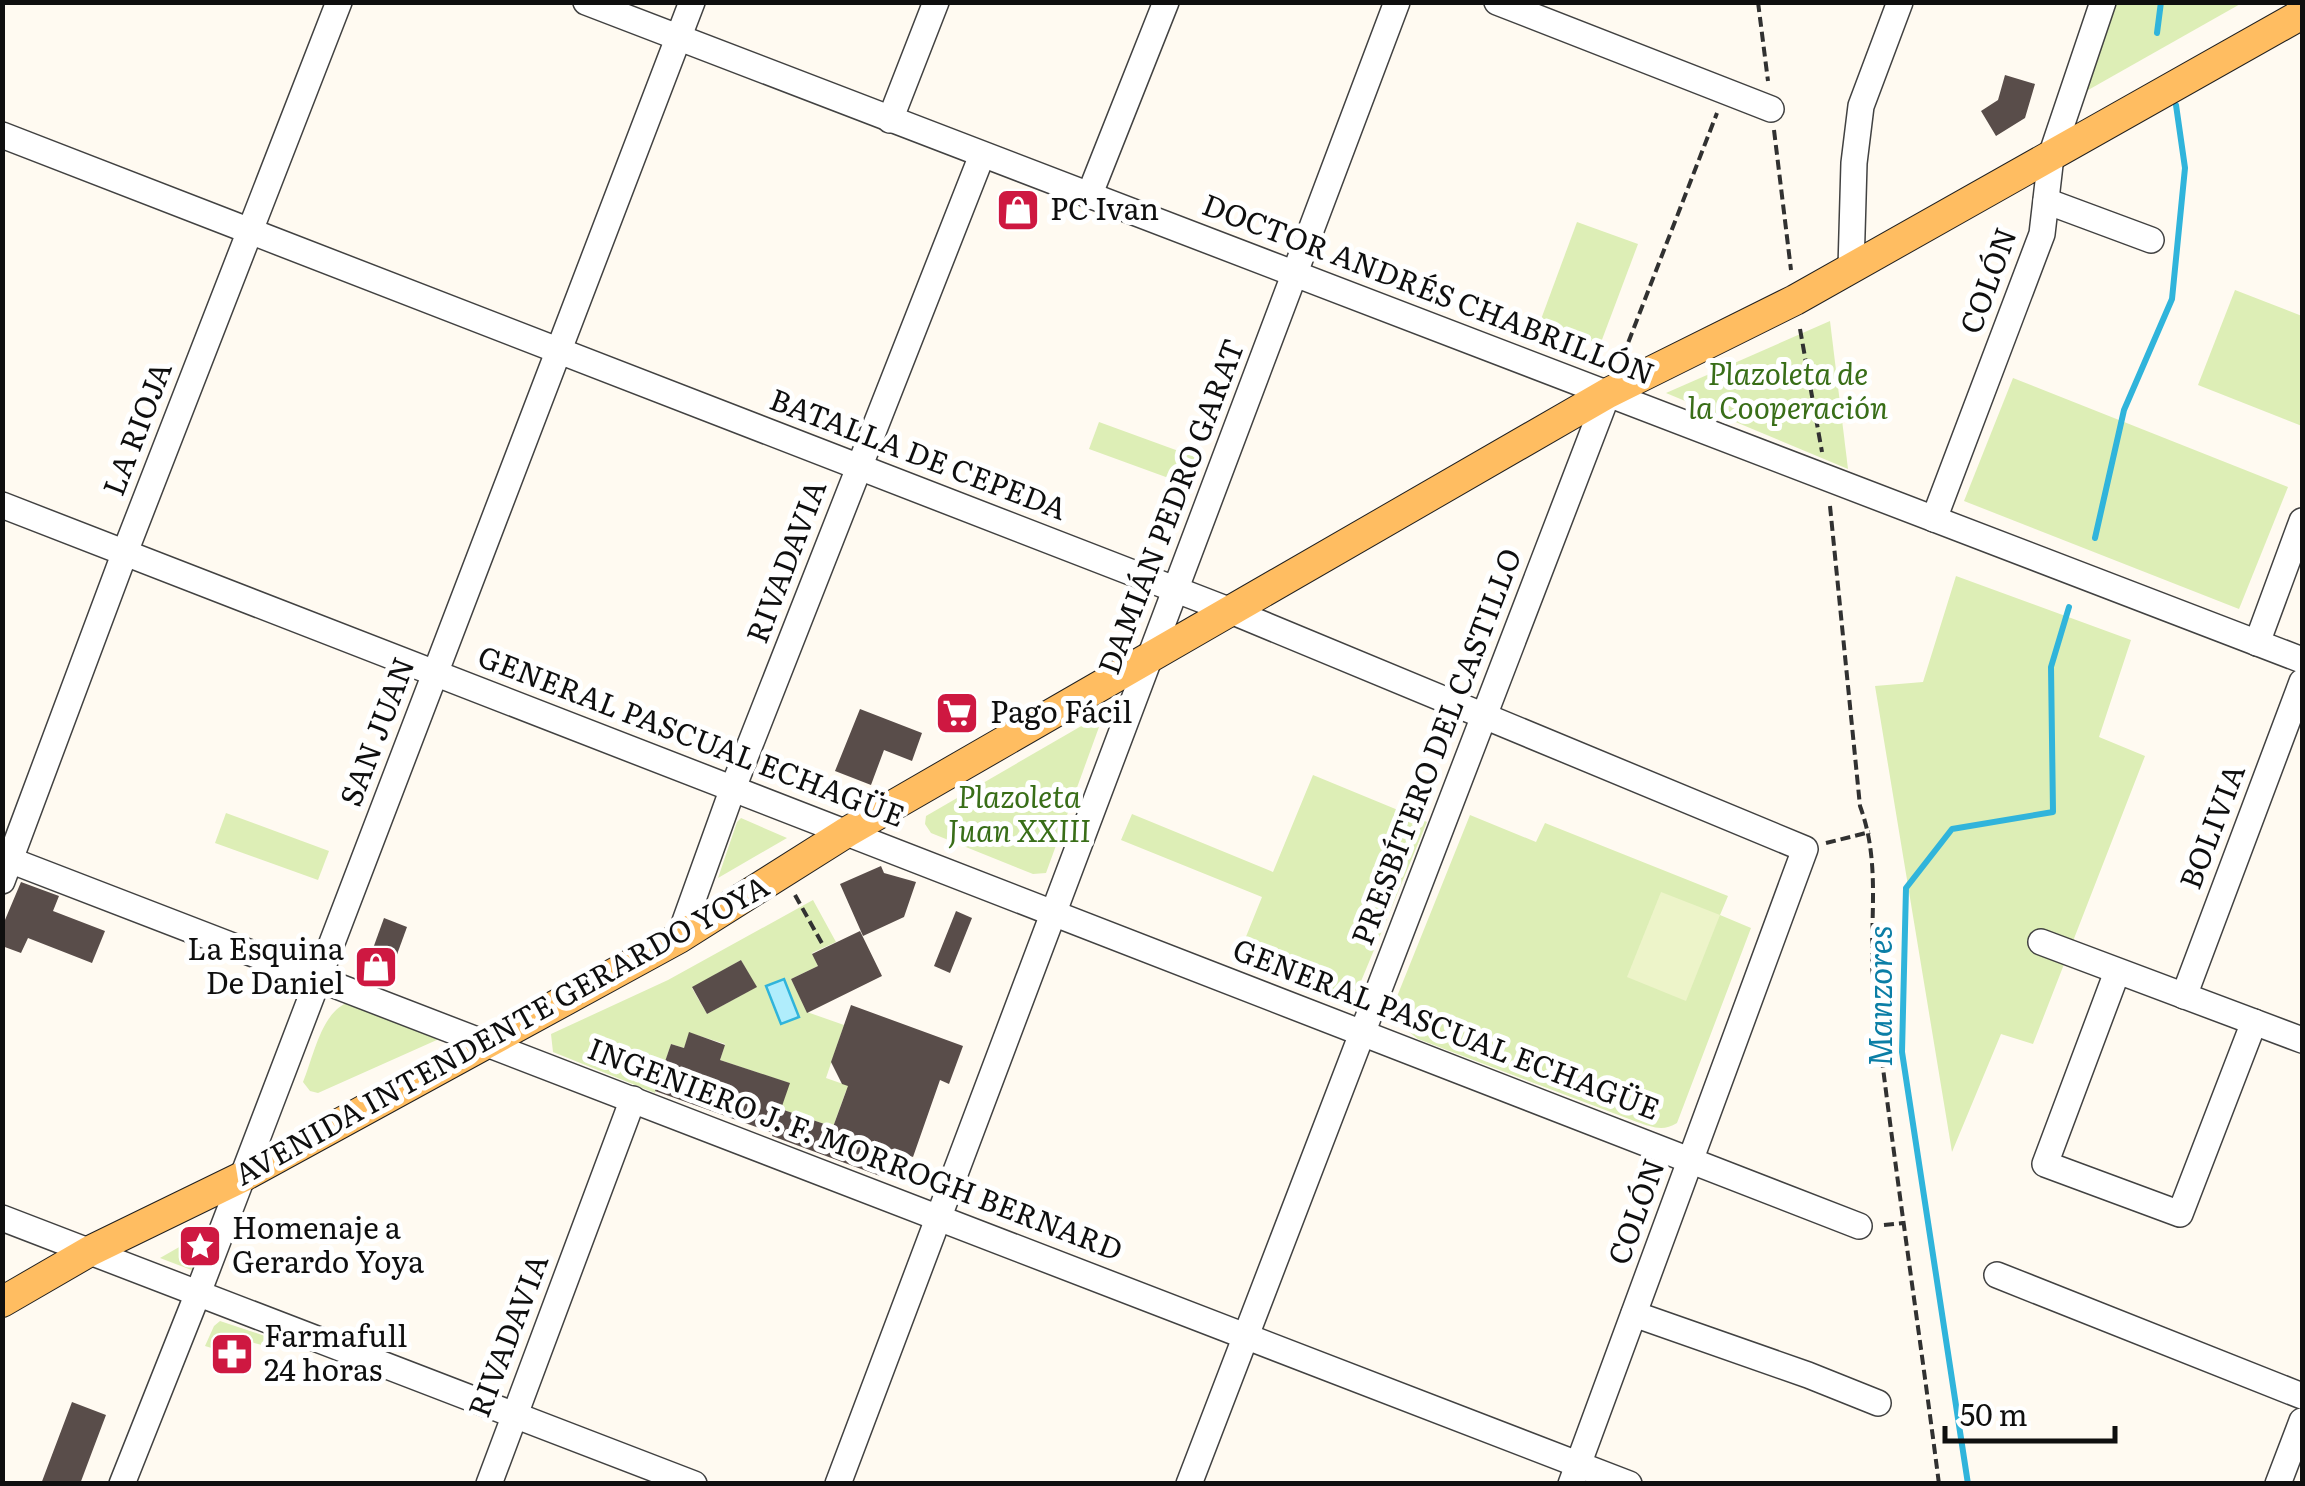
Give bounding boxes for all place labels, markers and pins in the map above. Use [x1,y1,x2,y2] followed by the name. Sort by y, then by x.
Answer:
[1050,185,1159,229] place label: PC Ivan
[995,187,1041,233] shop icon: PC Ivan
[990,688,1132,732] place label: Pago Fácil
[934,690,980,736] supermarket icon: Pago Fácil
[187,925,345,1003] place label: La Esquina De Daniel
[353,944,399,990] shop icon: La Esquina De Daniel
[232,1204,425,1282] place label: Homenaje a Gerardo Yoya
[177,1223,223,1269] place icon: Homenaje a Gerardo Yoya
[264,1312,407,1390] place label: Farmafull 24 horas
[209,1331,255,1377] pharmacy icon: Farmafull 24 horas

